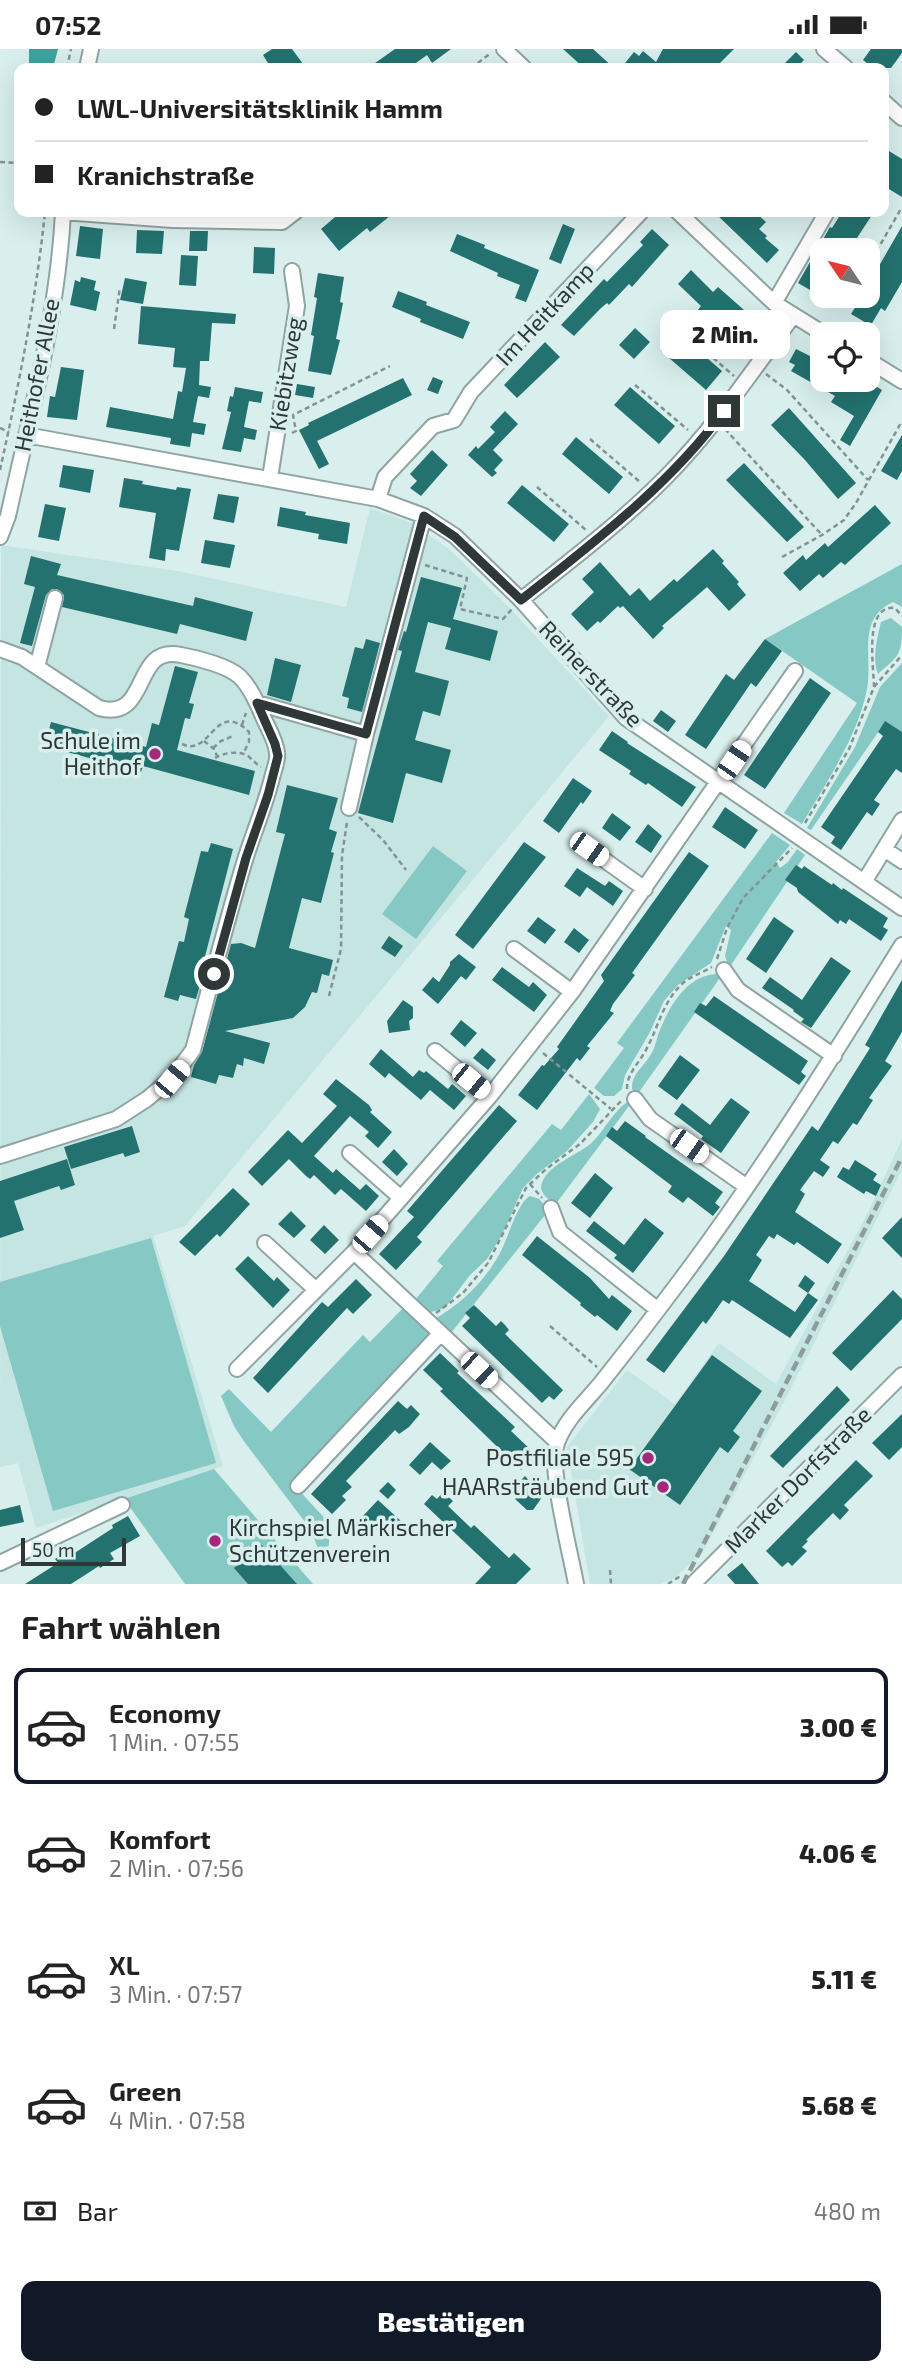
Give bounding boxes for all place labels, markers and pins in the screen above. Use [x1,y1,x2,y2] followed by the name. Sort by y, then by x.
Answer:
[40,726,142,780] place label: Schule im Heithof
[147,746,163,762] marker: Schule im Heithof
[486,1443,634,1471] place label: Postfiliale 595
[640,1450,656,1466] marker: Postfiliale 595
[442,1472,649,1500] place label: HAARsträubend Gut
[655,1479,671,1495] marker: HAARsträubend Gut
[229,1513,454,1567] place label: Kirchspiel Märkischer Schützenverein
[207,1533,223,1549] marker: Kirchspiel Märkischer Schützenverein

